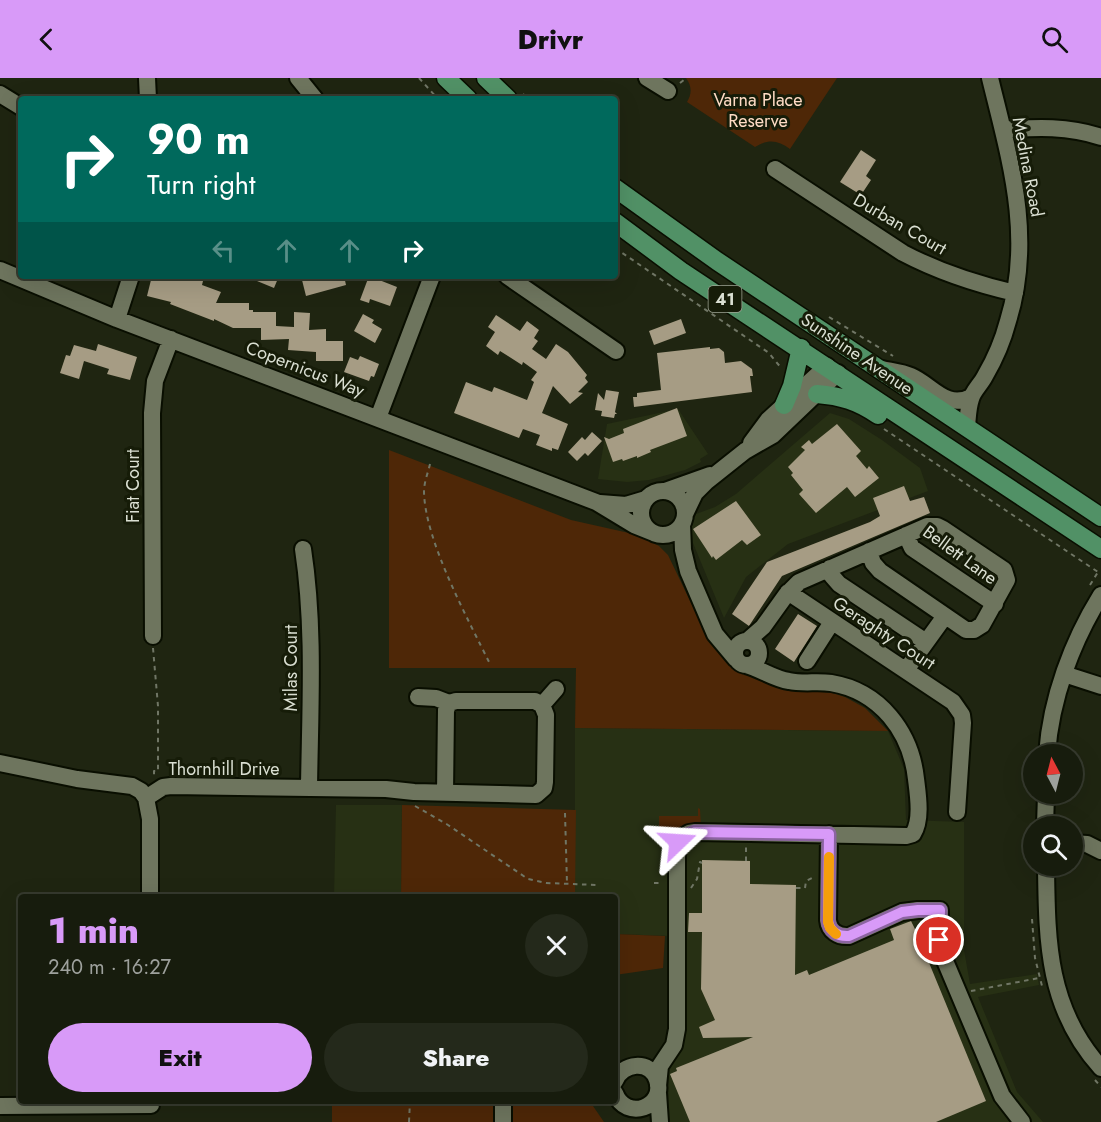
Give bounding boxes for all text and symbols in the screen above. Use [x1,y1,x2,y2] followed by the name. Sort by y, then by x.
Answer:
[517,20,584,59] text: Drivr
[30,23,63,56] icon: back
[1038,23,1071,56] icon: search
[714,87,802,134] park label: Varna Place Reserve
[147,109,250,170] text: 90 m
[1006,115,1050,219] street label: Medina Road
[48,120,126,198] icon: right
[147,165,255,204] text: Turn right
[849,187,952,262] street label: Durban Court
[207,234,240,267] icon: left
[270,234,303,267] icon: ahead
[333,234,366,267] icon: ahead
[396,234,429,267] icon: right
[708,286,742,312] road number: 41
[796,307,918,401] street label: Sunshine Avenue
[242,334,368,404] street label: Copernicus Way
[120,448,146,523] street label: Fiat Court
[917,519,1003,591] street label: Bellett Lane
[828,590,941,676] street label: Geraghty Court
[278,624,304,711] street label: Milas Court
[1023,744,1083,804] north arrow
[1023,744,1083,876] map controls
[168,756,280,782] street label: Thornhill Drive
[646,810,710,874] position arrow
[1023,816,1083,876] button: search
[48,904,139,956] text: 1 min
[525,914,588,977] button: close
[913,914,964,965] pin
[922,923,955,956] icon: arrive
[48,953,171,982] text: 240 m · 16:27
[48,1023,312,1092] button: Exit
[324,1023,588,1092] button: Share

